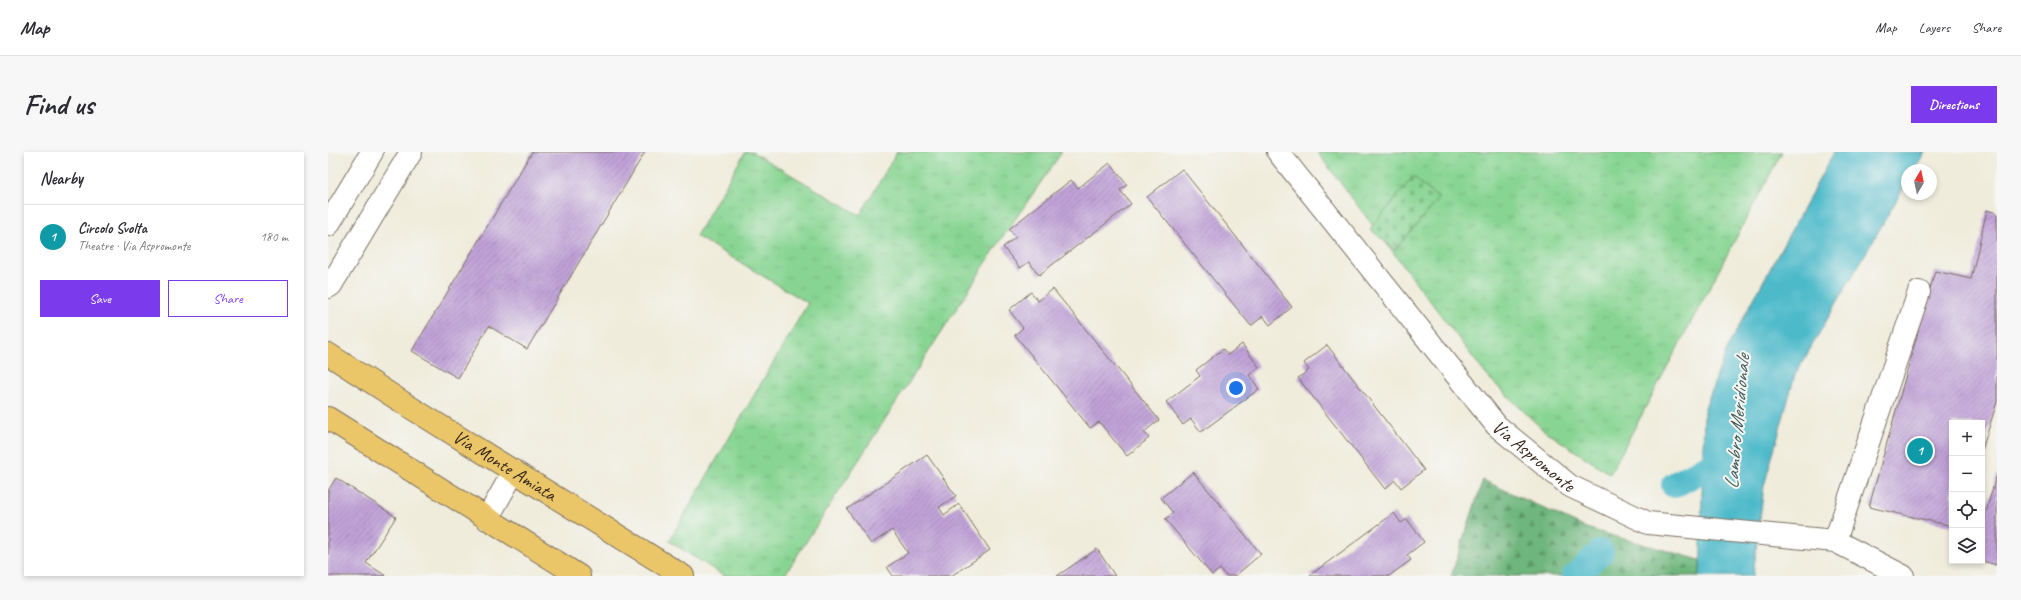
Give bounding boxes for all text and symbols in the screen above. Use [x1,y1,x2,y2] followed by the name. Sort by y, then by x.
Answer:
[20,16,50,40] text: Map
[1875,19,1897,36] text: Map
[1919,19,1950,36] text: Layers
[1972,19,2001,36] text: Share
[1911,86,1997,123] button: Directions
[24,87,94,122] text: Find us
[1901,164,1937,200] north arrow
[40,168,83,189] text: Nearby
[78,219,147,238] text: Circolo Svolta
[50,229,56,245] text: 1
[260,229,288,245] text: 180 m
[78,238,190,254] text: Theatre · Via Aspromonte
[40,280,160,317] button: Save
[168,280,288,317] button: Share
[1719,350,1756,490] water label: Lambro Meridionale
[1226,378,1246,398] your location
[1487,415,1581,498] street label: Via Aspromonte
[1949,420,1985,564] map controls
[1949,420,1985,456] button: +
[448,425,562,508] street label: Via Monte Amiata
[1907,436,1933,466] pin: 1
[1949,456,1985,492] button: −
[1949,492,1985,528] button: locate
[1949,528,1985,564] button: layers

